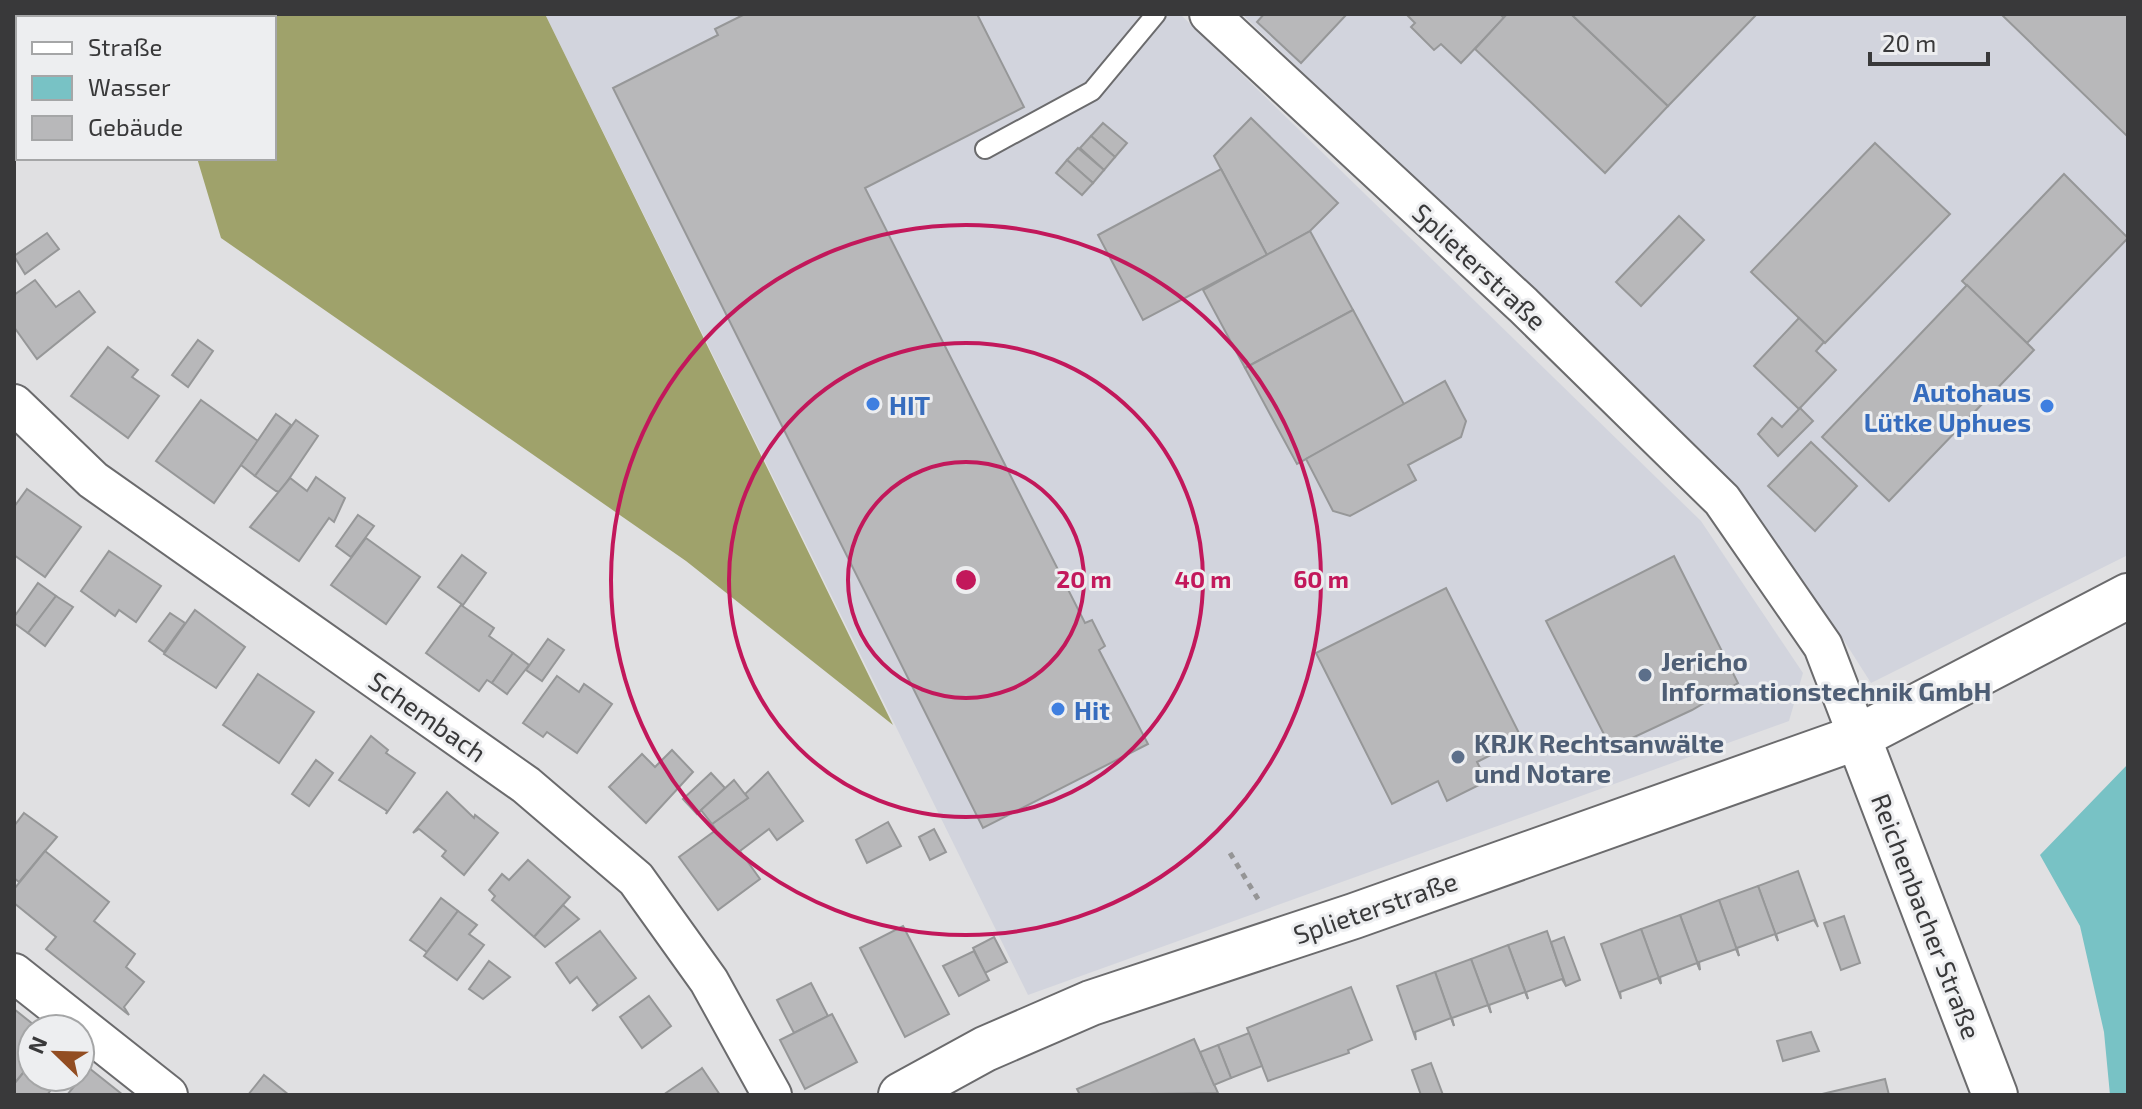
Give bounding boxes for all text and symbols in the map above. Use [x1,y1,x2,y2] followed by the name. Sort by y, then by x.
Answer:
[16,16,276,160] legend
[1870,16,1988,66] scale bar
[1882,28,1936,57] text: 20 m
[88,32,162,61] text: Straße
[88,72,171,101] text: Wasser
[88,112,183,141] text: Gebäude
[1407,196,1553,336] street label: Splieterstraße
[1864,376,2031,437] place label: Autohaus Lütke Uphues
[889,389,931,420] place label: HIT
[864,395,882,413] marker: HIT
[2038,397,2056,415] marker: Autohaus Lütke Uphues
[1056,564,1112,593] text: 20 m
[1175,564,1231,593] text: 40 m
[1293,564,1349,593] text: 60 m
[952,566,980,594] centre of rings
[1661,645,1992,706] place label: Jericho Informationstechnik GmbH
[363,664,493,768] street label: Schembach
[1636,666,1654,684] marker: Jericho Informationstechnik GmbH
[1074,694,1110,725] place label: Hit
[1049,700,1067,718] marker: Hit
[1474,727,1724,788] place label: KRJK Rechtsanwälte und Notare
[1449,748,1467,766] marker: KRJK Rechtsanwälte und Notare
[1866,789,1988,1043] street label: Reichenbacher Straße
[1289,864,1461,950] street label: Splieterstraße
[16,1013,96,1093] north arrow
[22,1032,52,1057] text: N

